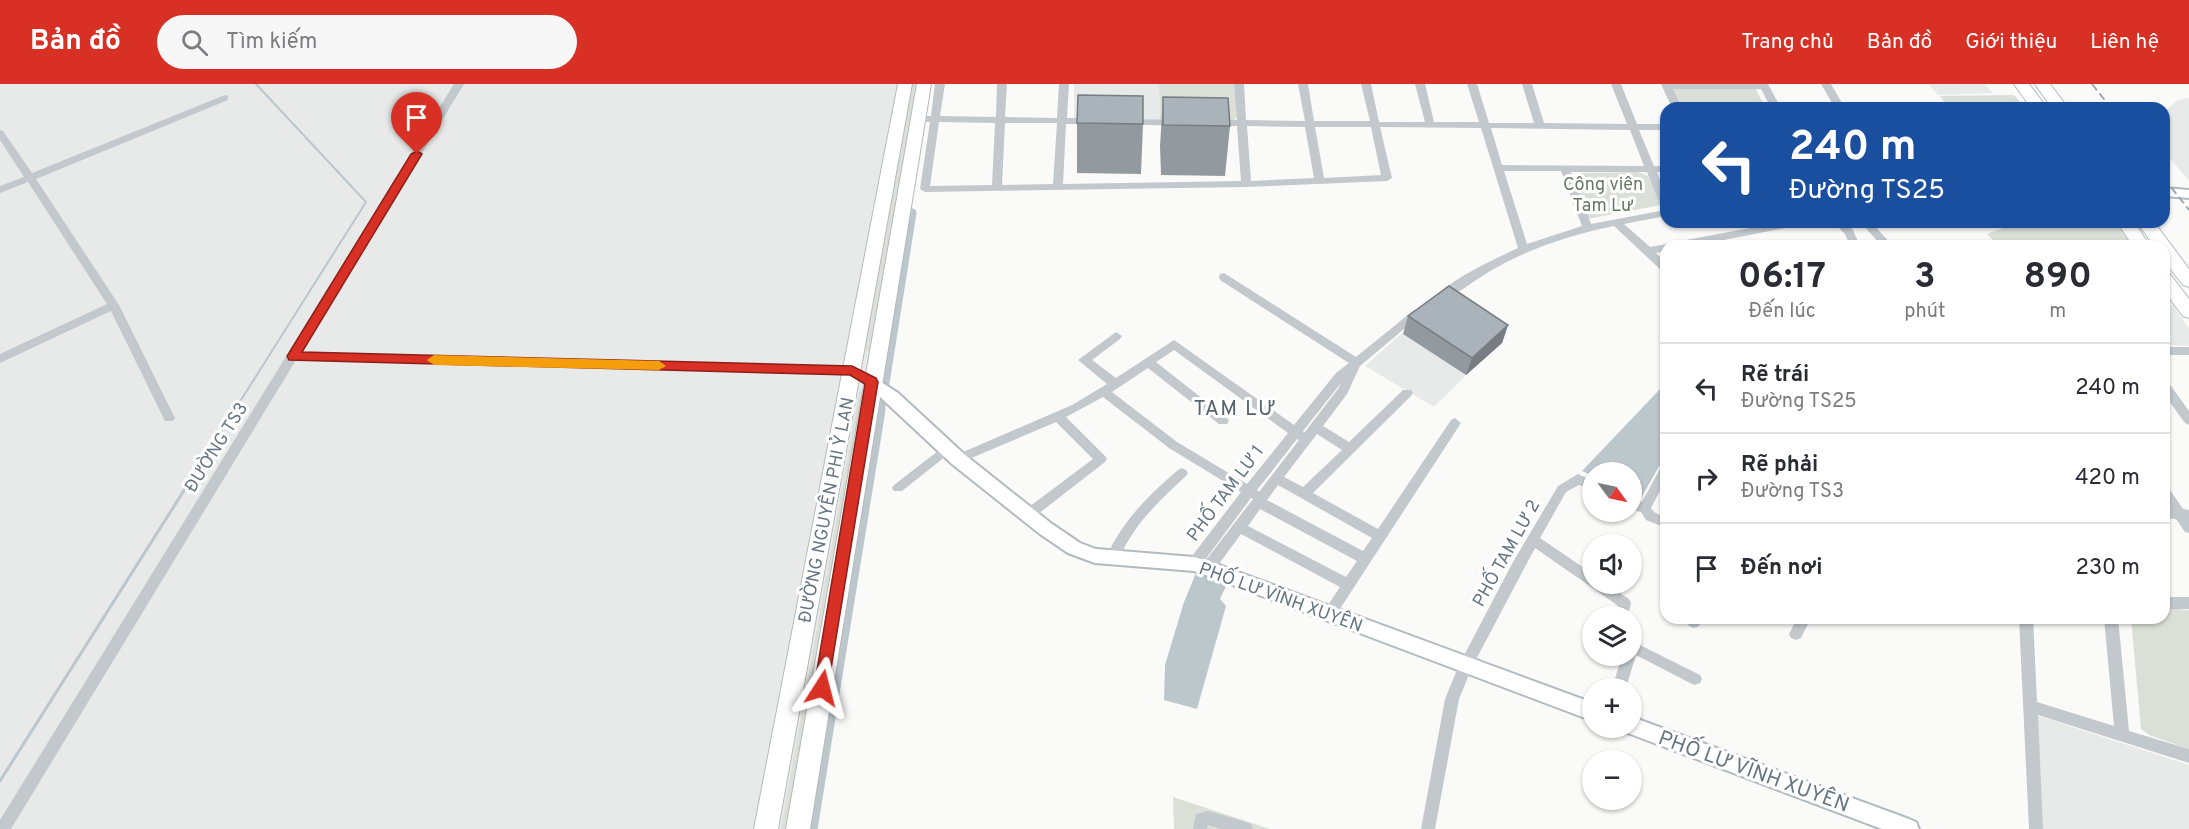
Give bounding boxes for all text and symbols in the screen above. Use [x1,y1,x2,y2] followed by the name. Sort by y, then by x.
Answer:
[157,15,577,69] search box
[30,24,121,60] text: Bản đồ
[178,26,211,59] icon: search
[226,29,317,56] text: Tìm kiếm
[1741,29,1834,56] text: Trang chủ
[1867,29,1932,56] text: Bản đồ
[1965,29,2057,56] text: Giới thiệu
[2090,29,2159,56] text: Liên hệ
[391,92,442,154] pin
[400,101,433,134] icon: arrive
[1789,122,1917,175] text: 240 m
[1690,126,1768,204] icon: left
[1563,174,1643,218] park label: Công viên Tam Lư
[1789,174,1945,208] text: Đường TS25
[1738,255,1826,301] text: 06:17
[1914,255,1936,301] text: 3
[2023,255,2092,301] text: 890
[1748,299,1816,325] text: Đến lúc
[1904,299,1946,325] text: phút
[2049,299,2066,325] text: m
[1741,362,1809,389] text: Rẽ trái
[1690,372,1723,405] icon: left
[2075,375,2140,402] text: 240 m
[1741,389,1857,415] text: Đường TS25
[791,395,861,625] street label: ĐƯỜNG NGUYÊN PHI Ỷ LAN
[1194,396,1276,423] district label: TAM LƯ
[179,397,254,497] street label: ĐƯỜNG TS3
[1178,438,1270,547] street label: PHỐ TAM LƯ 1
[1741,452,1818,479] text: Rẽ phải
[1582,462,1642,522] north arrow
[1582,462,1642,810] map controls
[1690,462,1723,495] icon: right
[2075,465,2140,492] text: 420 m
[1741,479,1844,505] text: Đường TS3
[1464,494,1546,611] street label: PHỐ TAM LƯ 2
[1582,534,1642,594] button: sound
[1690,552,1723,585] icon: arrive
[1195,553,1367,639] street label: PHỐ LƯ VĨNH XUYÊN
[1741,555,1822,582] text: Đến nơi
[2076,555,2140,582] text: 230 m
[1582,606,1642,666] button: layers
[790,656,854,720] position arrow
[1582,678,1642,738] button: +
[1654,722,1854,820] street label: PHỐ LƯ VĨNH XUYÊN
[1582,750,1642,810] button: −

